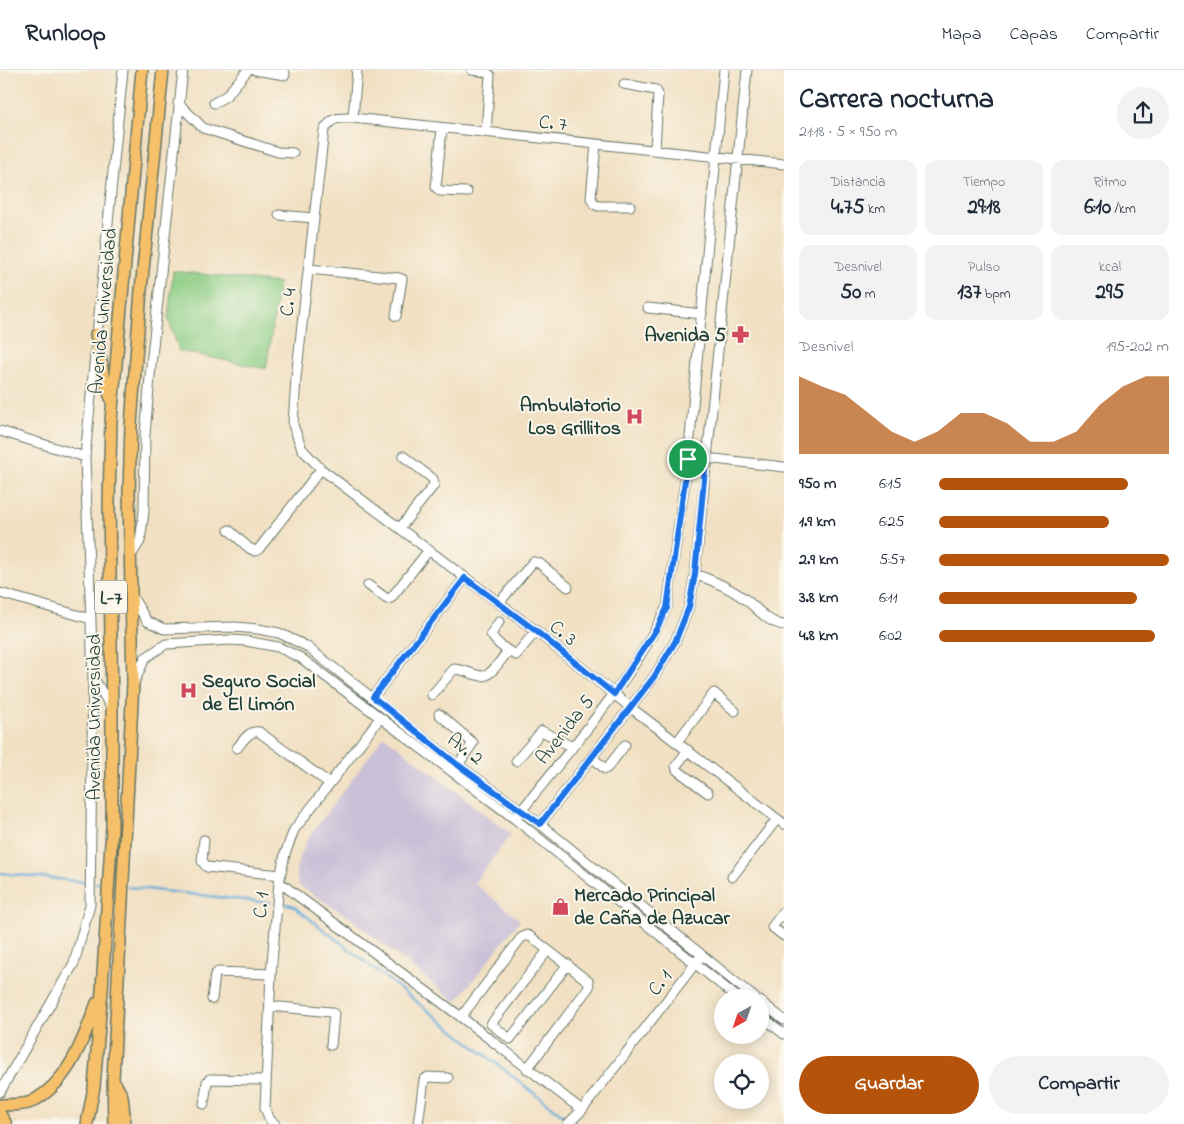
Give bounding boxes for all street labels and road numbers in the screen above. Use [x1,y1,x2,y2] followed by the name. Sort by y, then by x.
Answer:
[537,109,568,140] street label: C. 7
[83,227,126,396] street label: Avenida Universidad
[273,286,306,318] street label: C. 4
[95,581,127,614] road number: L-7
[542,614,583,654] street label: C. 3
[81,634,110,800] street label: Avenida Universidad
[529,689,602,772] street label: Avenida 5
[440,727,489,773] street label: Av. 2
[247,891,278,920] street label: C. 1
[641,964,681,1003] street label: C. 1

